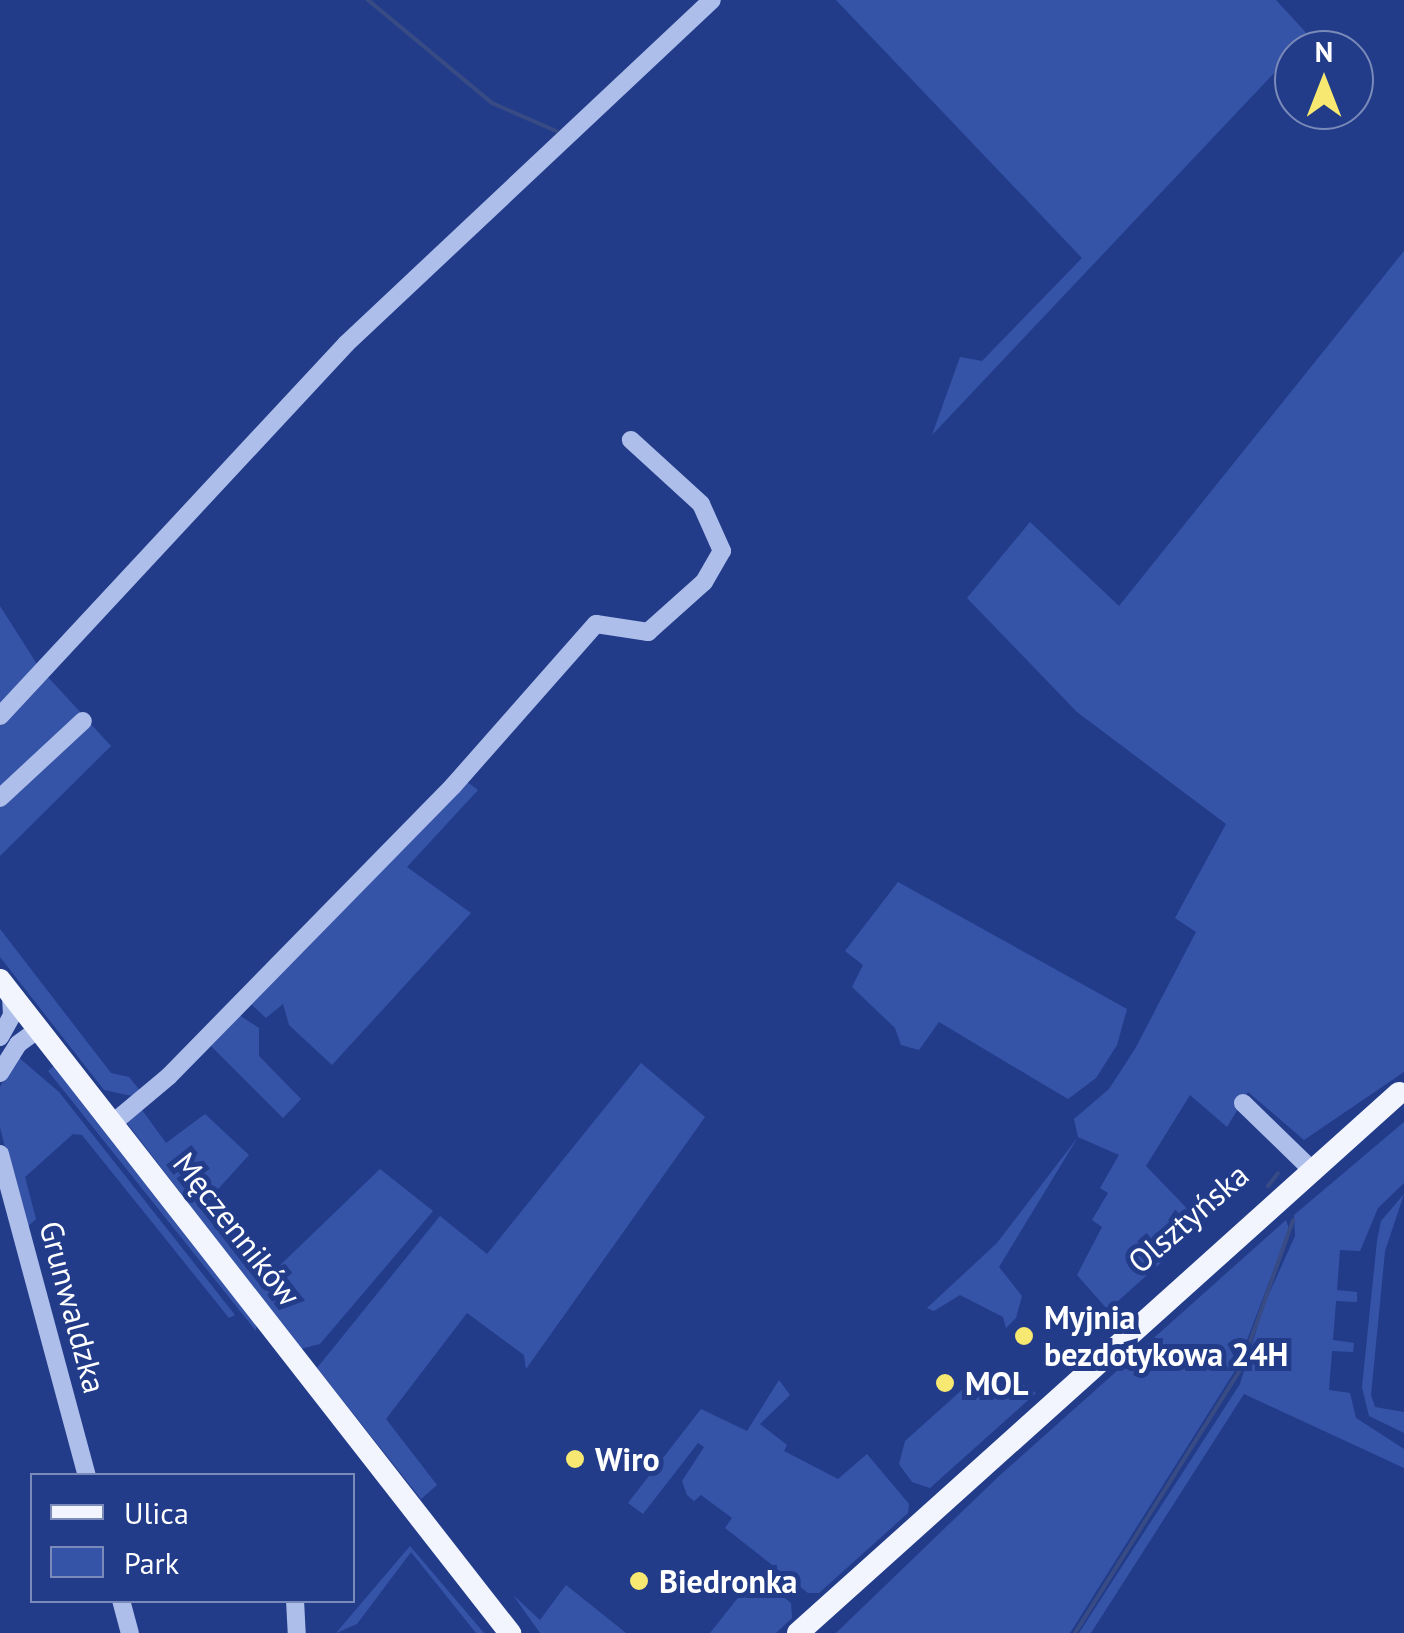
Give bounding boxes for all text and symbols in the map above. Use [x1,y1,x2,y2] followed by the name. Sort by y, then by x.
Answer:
[1274,30,1374,130] north arrow
[1315,33,1333,70] text: N
[165,1145,309,1313] street label: Męczenników
[1120,1155,1256,1281] street label: Olsztyńska
[32,1217,114,1397] street label: Grunwaldzka
[1044,1299,1288,1374] place label: Myjnia bezdotykowa 24H
[1013,1325,1035,1347] marker: Myjnia bezdotykowa 24H
[965,1364,1028,1402] place label: MOL
[934,1372,956,1394] marker: MOL
[595,1440,660,1478] place label: Wiro
[564,1448,586,1470] marker: Wiro
[30,1473,355,1603] legend
[124,1493,189,1532] text: Ulica
[124,1543,179,1582] text: Park
[659,1562,797,1600] place label: Biedronka
[628,1570,650,1592] marker: Biedronka

